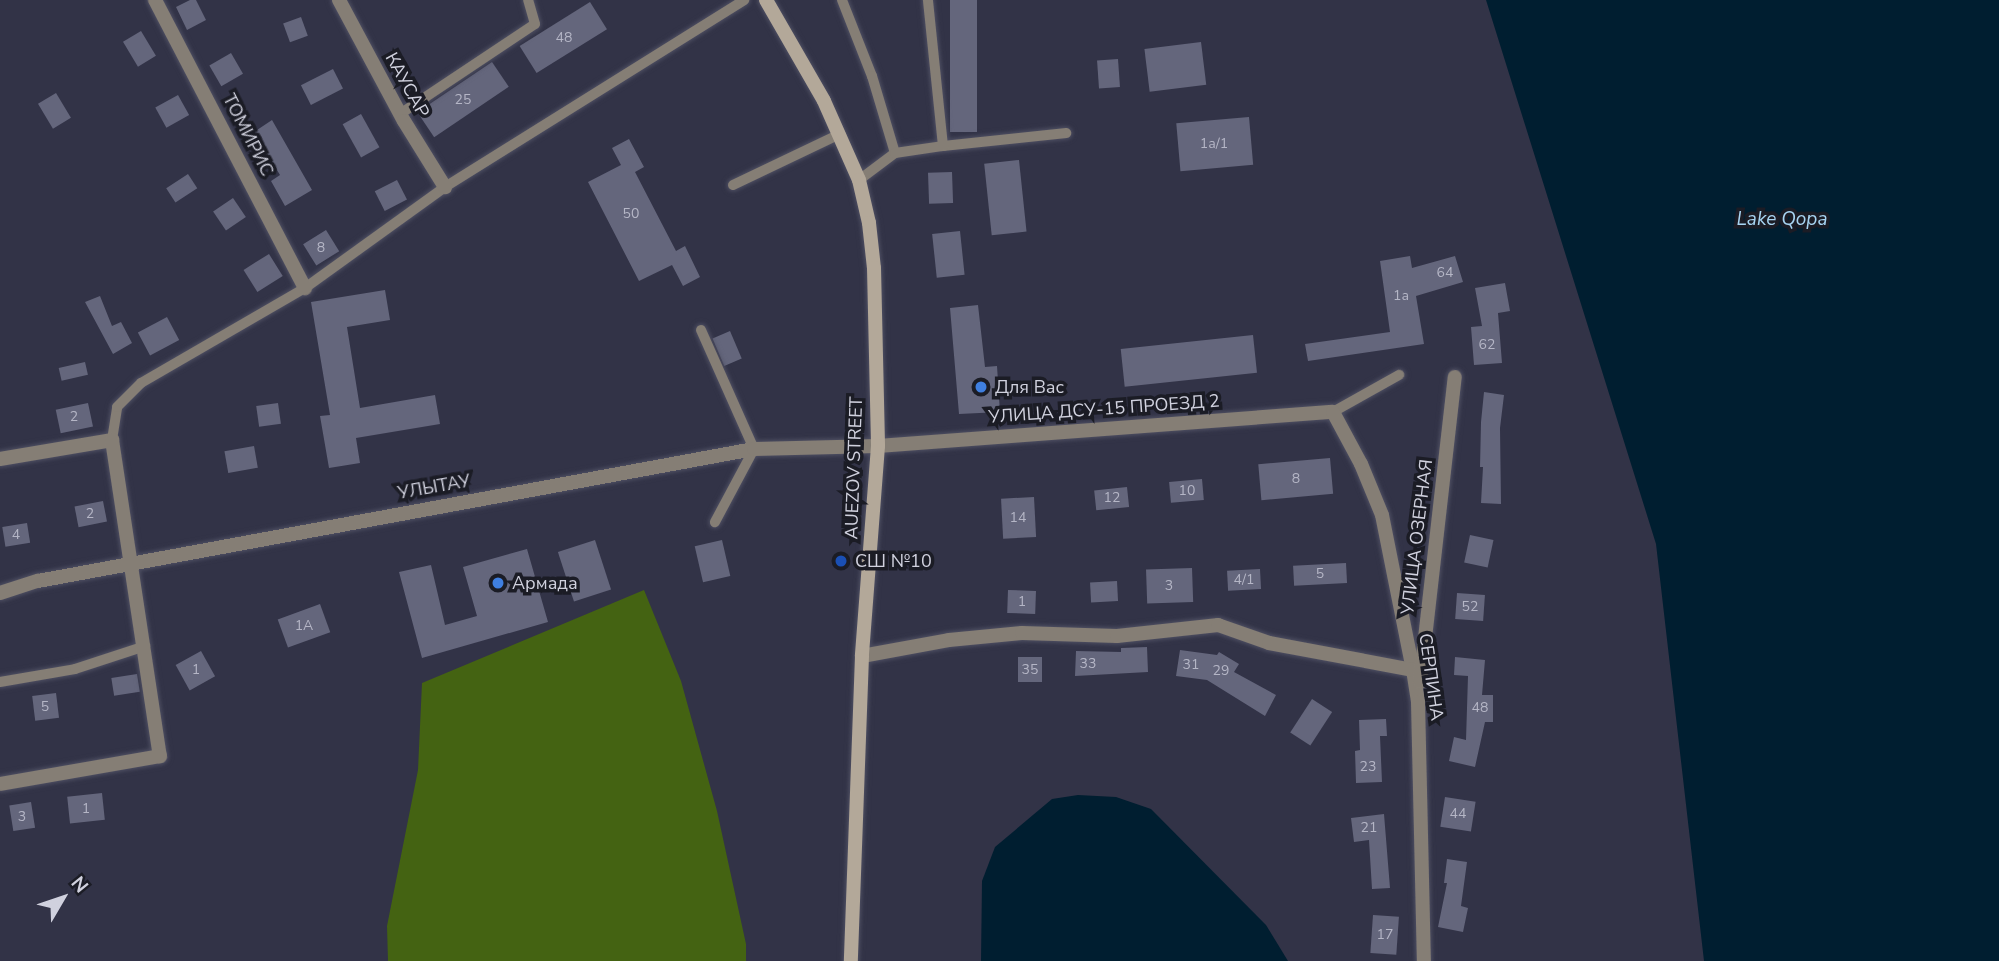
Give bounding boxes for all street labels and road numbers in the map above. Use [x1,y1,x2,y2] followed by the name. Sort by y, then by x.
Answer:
[380,49,434,121] street label: КАУСАР
[218,90,278,180] street label: ТОМИРИС
[988,390,1220,428] street label: УЛИЦА ДСУ-15 ПРОЕЗД 2
[841,396,867,540] street label: AUEZOV STREET
[1397,458,1437,616] street label: УЛИЦА ОЗЕРНАЯ
[396,470,472,504] street label: УЛЫТАУ
[1414,632,1448,722] street label: СЕРПИНА

